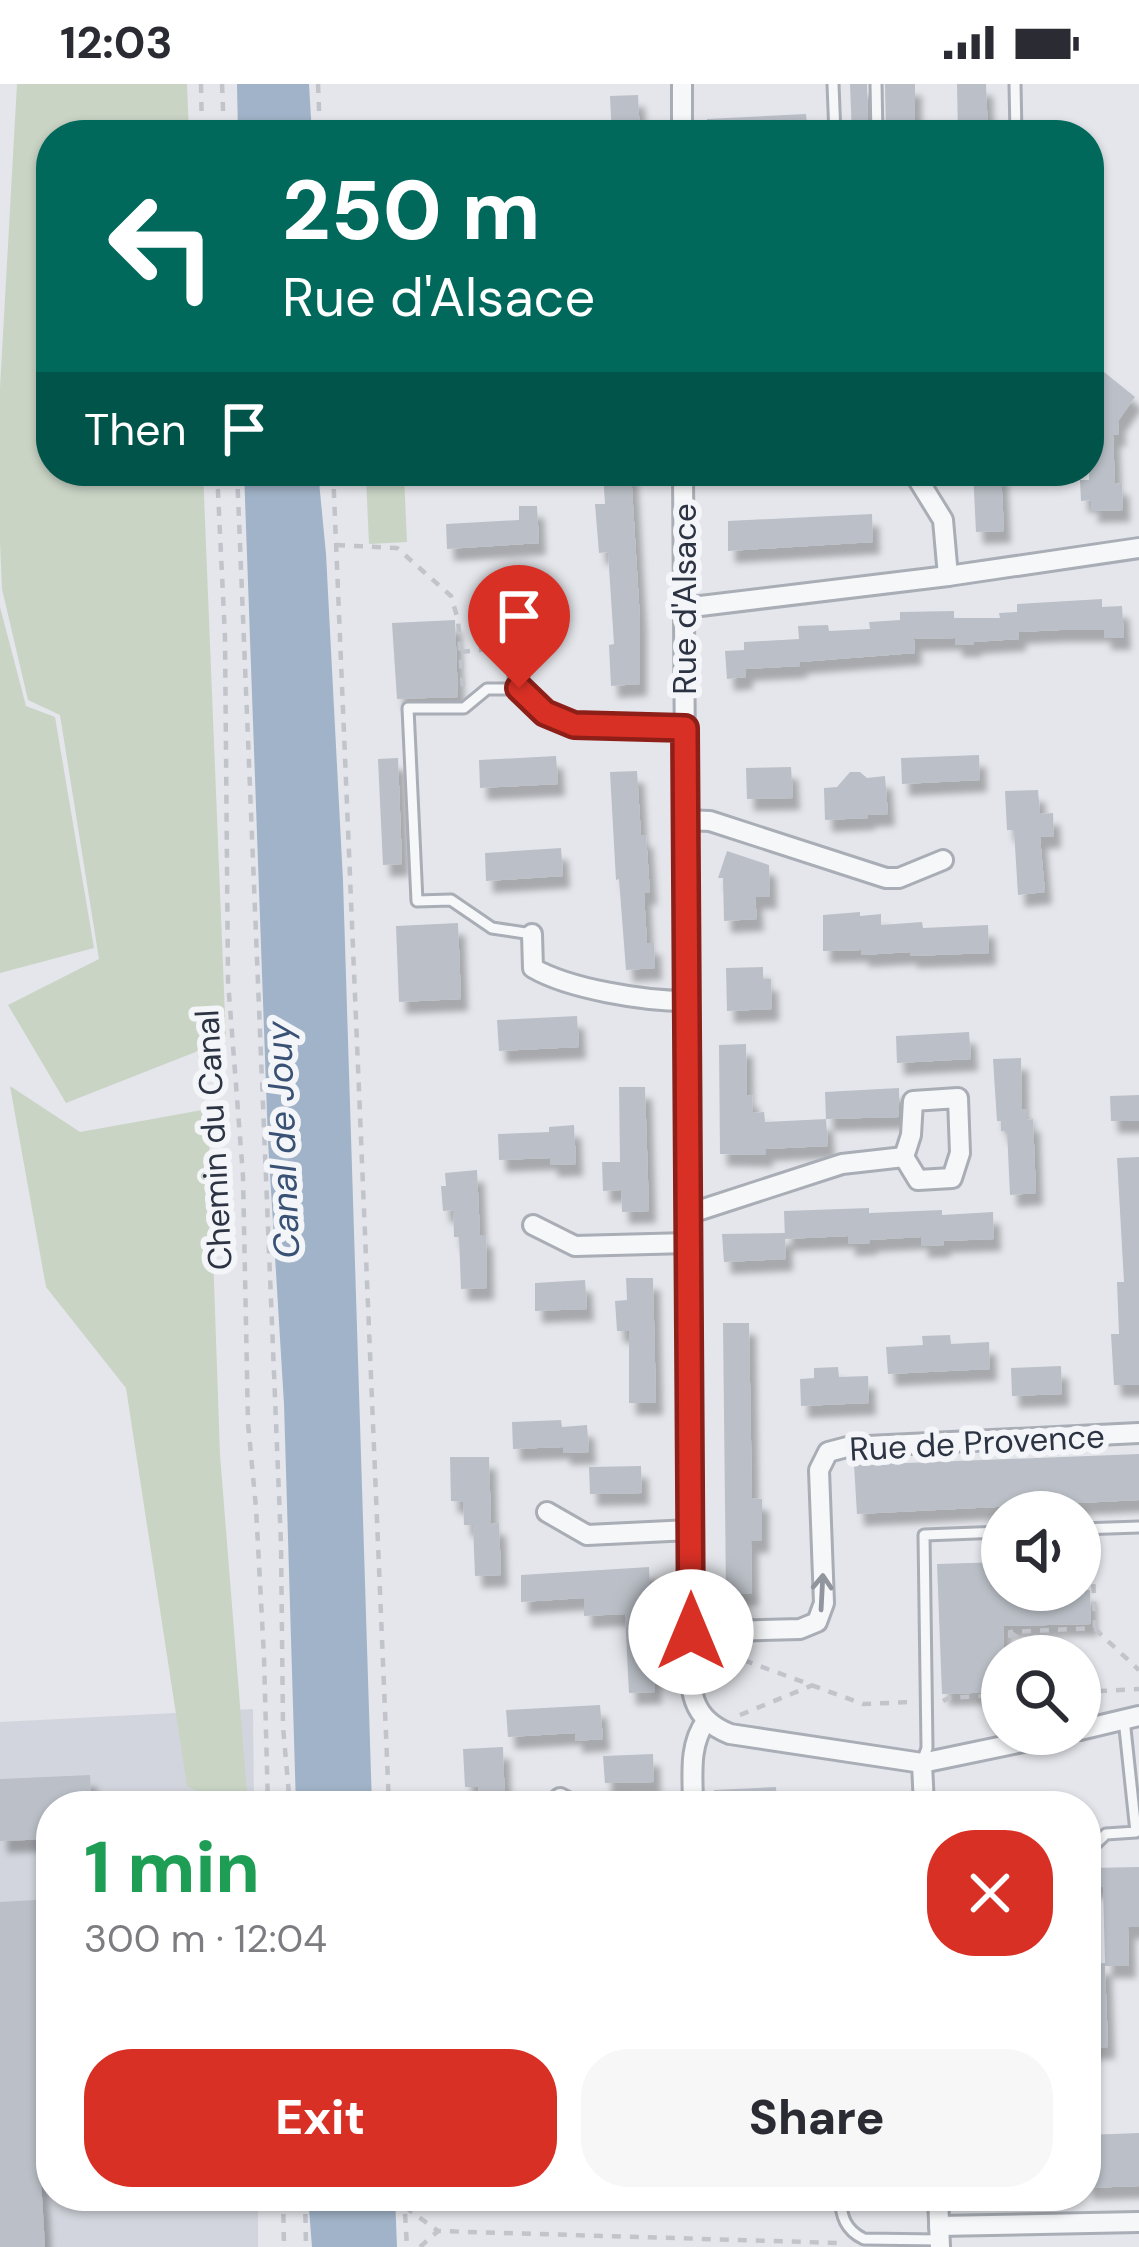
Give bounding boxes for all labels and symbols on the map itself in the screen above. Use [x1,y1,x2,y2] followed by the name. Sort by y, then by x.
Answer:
[663,503,706,695] street label: Rue d'Alsace
[468,565,570,688] pin
[185,1009,242,1271] street label: Chemin du Canal
[255,1020,310,1259] water label: Canal de Jouy
[848,1414,1106,1471] street label: Rue de Provence
[628,1569,754,1695] position arrow
[811,1573,834,1612] one-way arrow

